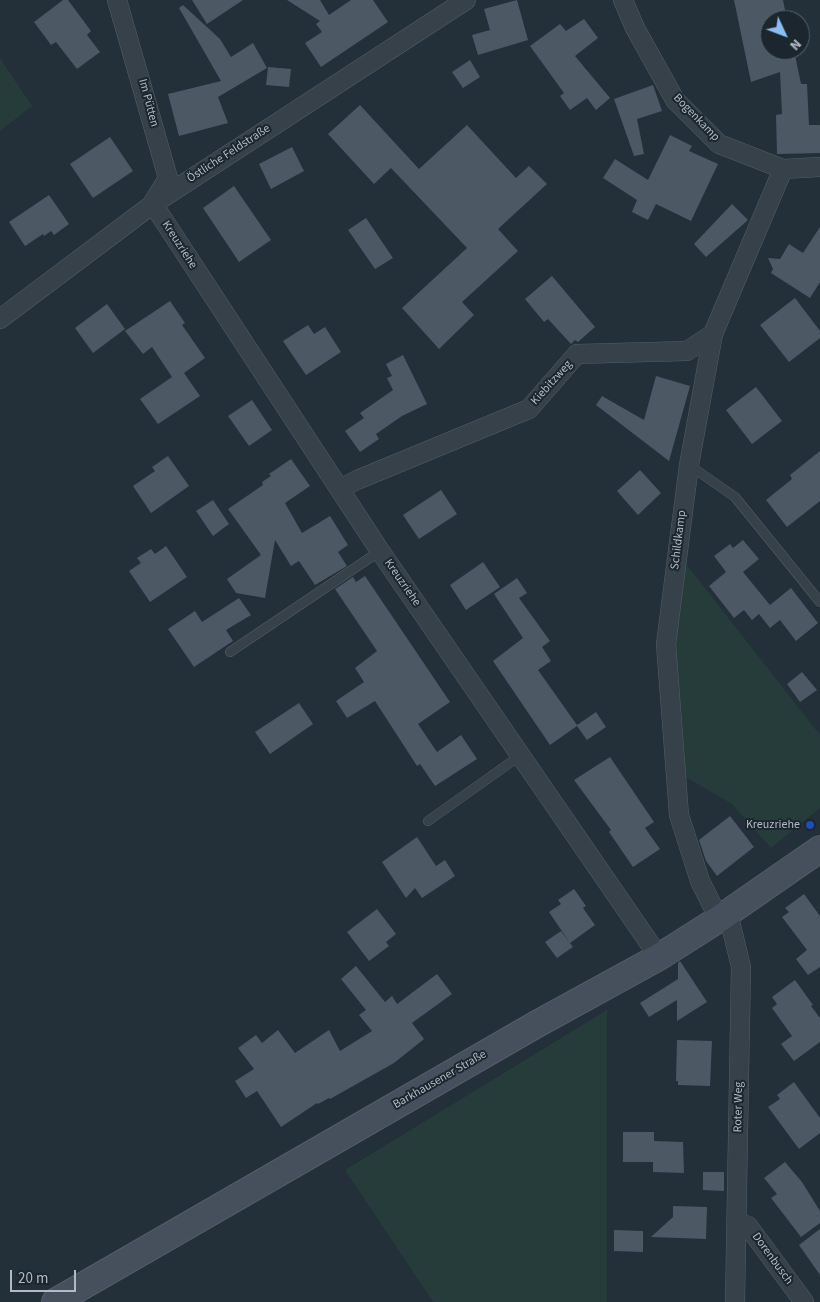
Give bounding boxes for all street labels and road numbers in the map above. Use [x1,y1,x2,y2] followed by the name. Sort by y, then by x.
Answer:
[135,77,161,129] street label: Im Pütten
[670,91,722,145] street label: Bogenkamp
[185,122,273,186] street label: Östliche Feldstraße
[158,218,200,272] street label: Kreuzriehe
[528,358,576,408] street label: Kiebitzweg
[668,510,690,570] street label: Schildkamp
[381,557,423,609] street label: Kreuzriehe
[391,1047,489,1113] street label: Barkhausener Straße
[731,1082,747,1132] street label: Roter Weg
[748,1230,796,1288] street label: Dorenbusch

